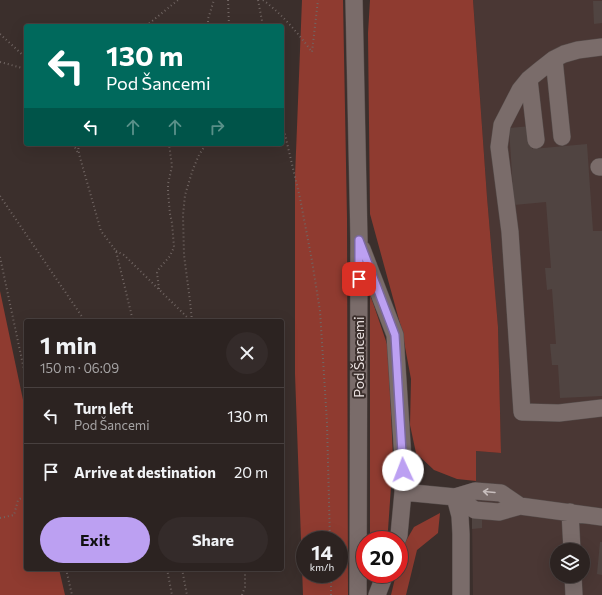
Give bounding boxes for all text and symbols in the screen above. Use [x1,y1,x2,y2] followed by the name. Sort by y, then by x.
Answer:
[106,38,183,72] text: 130 m
[40,40,92,92] icon: left
[106,72,211,94] text: Pod Šancemi
[80,116,102,138] icon: left
[122,116,144,138] icon: ahead
[164,116,186,138] icon: ahead
[206,116,228,138] icon: right
[342,262,376,296] pin
[348,268,370,290] icon: arrive
[350,316,367,398] street label: Pod Šancemi
[40,330,97,359] text: 1 min
[226,332,268,374] button: close
[40,360,119,376] text: 150 m · 06:09
[74,399,133,417] text: Turn left
[40,405,62,427] icon: left
[227,407,268,425] text: 130 m
[74,417,150,433] text: Pod Šancemi
[382,449,424,491] position arrow
[40,461,62,483] icon: arrive
[74,463,216,481] text: Arrive at destination
[234,463,268,481] text: 20 m
[483,488,496,495] one-way arrow
[40,517,150,563] button: Exit
[158,517,268,563] button: Share
[356,531,408,583] speed limit sign: 20
[311,540,333,564] text: 14
[550,543,590,583] map controls
[550,543,590,583] button: layers
[310,561,334,573] text: km/h

